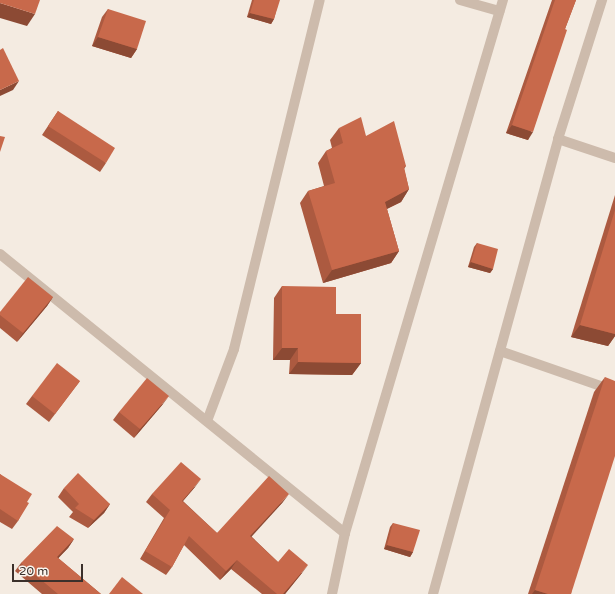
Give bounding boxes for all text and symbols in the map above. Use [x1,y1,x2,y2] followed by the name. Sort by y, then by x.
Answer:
[14,556,85,582] scale bar
[19,564,48,578] text: 20 m

